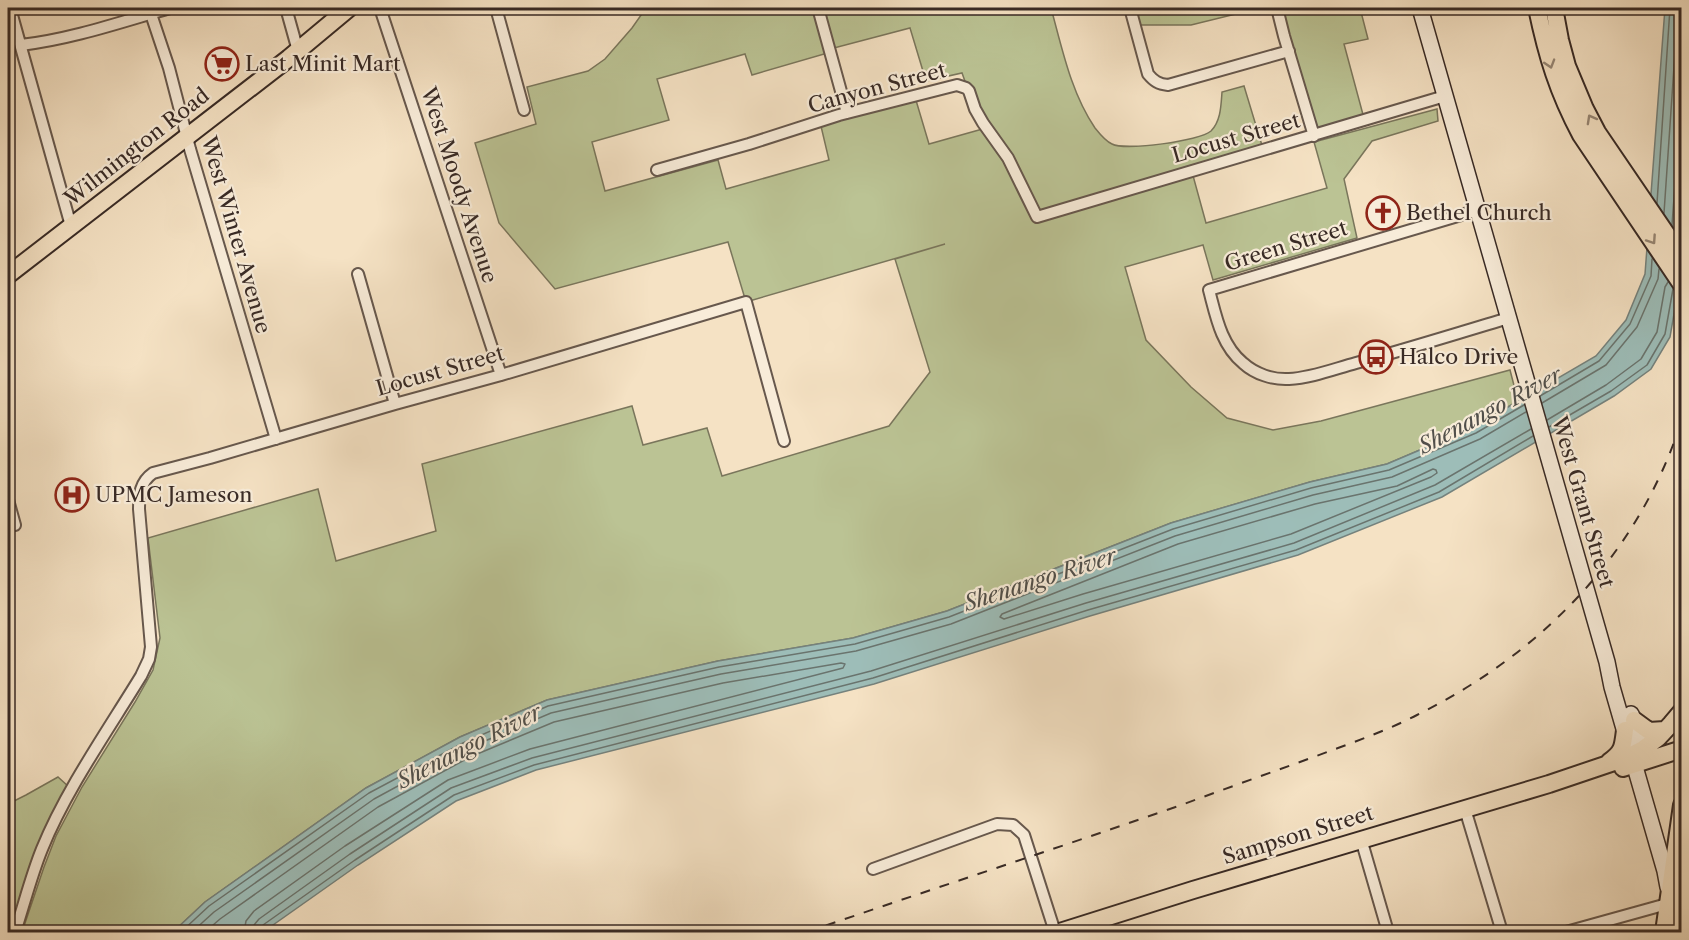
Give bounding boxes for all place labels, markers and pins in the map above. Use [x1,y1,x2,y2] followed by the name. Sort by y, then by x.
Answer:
[204,46,240,82] supermarket icon: Last Minit Mart
[245,51,401,76] place label: Last Minit Mart
[1365,195,1401,231] church icon: Bethel Church
[1406,200,1552,225] place label: Bethel Church
[1358,339,1394,375] bus stop icon: Halco Drive
[1399,344,1518,369] place label: Halco Drive
[54,477,90,513] hospital icon: UPMC Jameson
[95,482,252,507] place label: UPMC Jameson

